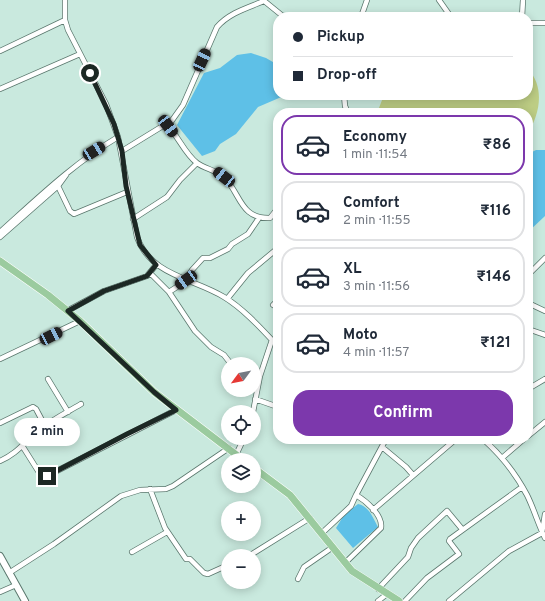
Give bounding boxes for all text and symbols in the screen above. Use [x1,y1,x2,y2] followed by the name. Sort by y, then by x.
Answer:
[317,28,365,47] text: Pickup
[191,47,213,73] car
[81,64,99,82] route start
[317,66,377,85] text: Drop-off
[156,113,180,139] car
[295,127,331,163] icon: car
[343,128,407,147] text: Economy
[482,136,511,155] text: ₹86
[81,140,107,162] car
[343,147,408,163] text: 1 min · 11:54
[211,165,237,189] car
[295,193,331,229] icon: car
[343,194,400,213] text: Comfort
[480,202,511,221] text: ₹116
[343,213,411,229] text: 2 min · 11:55
[295,259,331,295] icon: car
[343,260,361,279] text: XL
[173,268,199,292] car
[476,268,511,287] text: ₹146
[343,279,410,295] text: 3 min · 11:56
[38,325,64,347] car
[295,325,331,361] icon: car
[343,326,378,345] text: Moto
[480,334,511,353] text: ₹121
[343,345,409,361] text: 4 min · 11:57
[221,357,261,397] north arrow
[221,357,261,589] map controls
[293,390,513,436] button: Confirm
[221,405,261,445] button: locate
[14,418,80,446] callout: 2 min
[30,424,64,440] text: 2 min
[221,453,261,493] button: layers
[38,467,56,485] route end
[221,501,261,541] button: +
[221,549,261,589] button: −

